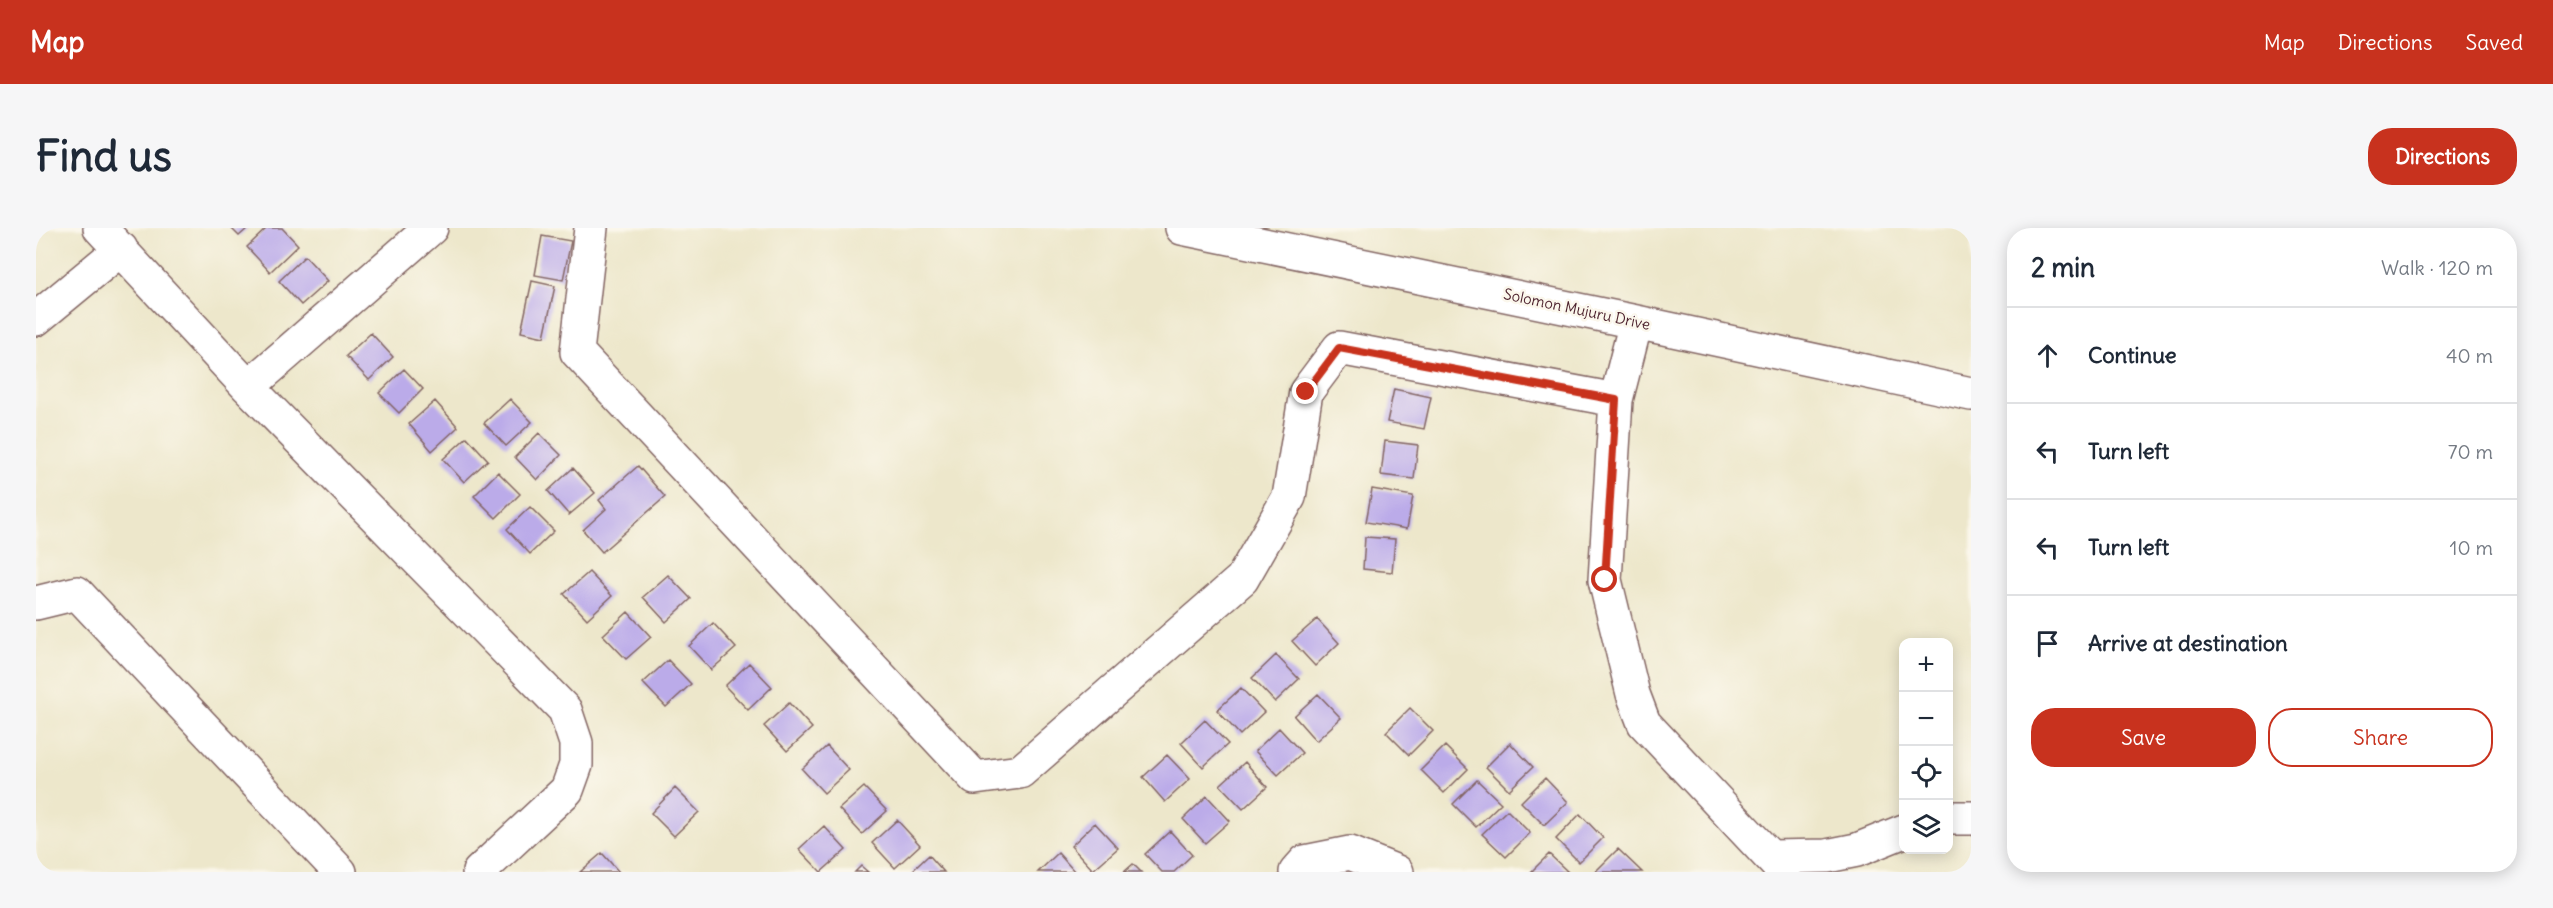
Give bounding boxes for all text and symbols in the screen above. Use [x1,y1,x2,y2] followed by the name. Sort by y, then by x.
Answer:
[30,24,84,60] text: Map
[2264,29,2305,56] text: Map
[2338,29,2432,56] text: Directions
[2465,29,2523,56] text: Saved
[2368,128,2517,185] button: Directions
[36,130,172,182] text: Find us
[2031,251,2095,284] text: 2 min
[2381,255,2493,280] text: Walk · 120 m
[1502,284,1652,334] street label: Solomon Mujuru Drive
[2031,339,2064,372] icon: ahead
[2088,341,2177,369] text: Continue
[2446,343,2493,368] text: 40 m
[1292,378,1318,404] route end
[2031,435,2064,468] icon: left
[2088,437,2169,465] text: Turn left
[2448,439,2493,464] text: 70 m
[2031,531,2064,564] icon: left
[2088,533,2169,561] text: Turn left
[2450,535,2493,560] text: 10 m
[1591,566,1617,592] route start
[2031,627,2064,660] icon: arrive
[2088,629,2288,657] text: Arrive at destination
[1899,638,1953,854] map controls
[1899,638,1953,692] button: +
[1899,692,1953,746] button: −
[2031,708,2256,767] button: Save
[2268,708,2493,767] button: Share
[1899,746,1953,800] button: locate
[1899,800,1953,854] button: layers

